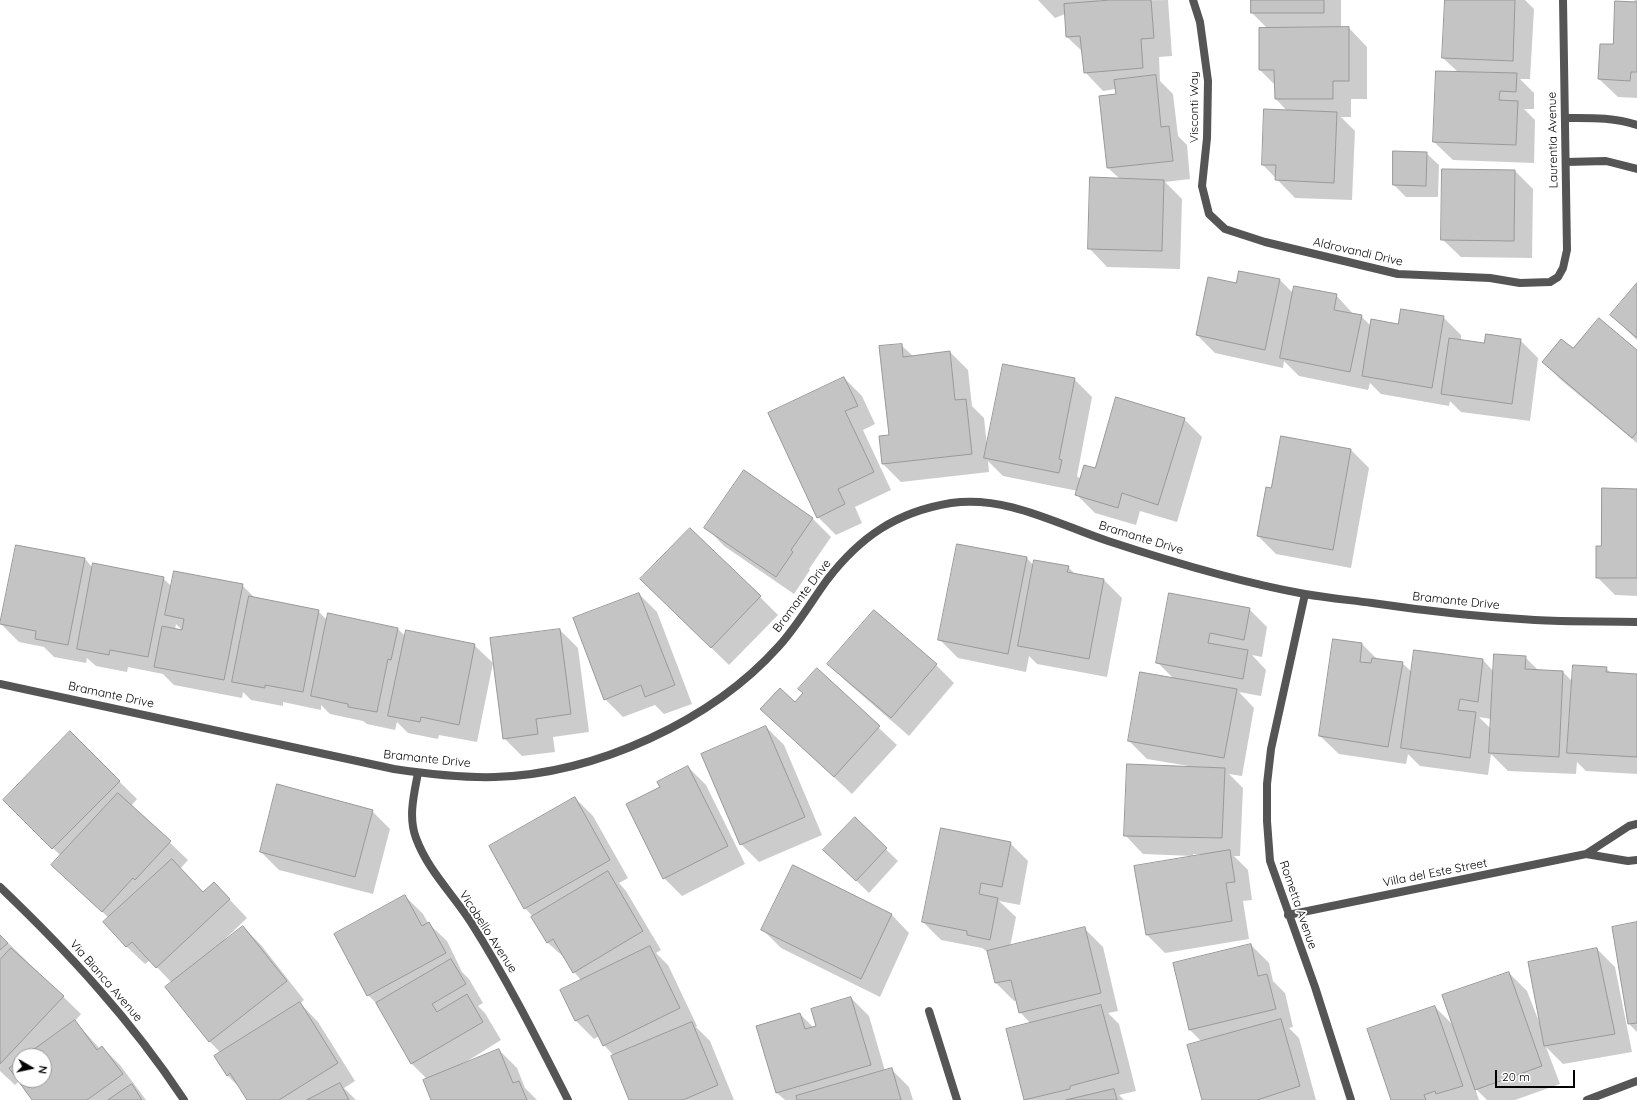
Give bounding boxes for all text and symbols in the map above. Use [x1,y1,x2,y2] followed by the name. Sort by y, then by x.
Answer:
[1187,71,1201,143] street label: Visconti Way
[1545,92,1561,188] street label: Laurentia Avenue
[1312,235,1404,269] street label: Aldrovandi Drive
[1097,518,1185,558] street label: Bramante Drive
[770,557,834,635] street label: Bramante Drive
[1412,589,1500,613] street label: Bramante Drive
[67,679,155,711] street label: Bramante Drive
[383,747,471,771] street label: Bramante Drive
[1382,856,1488,890] street label: Villa del Este Street
[1276,859,1320,951] street label: Rometta Avenue
[456,888,520,976] street label: Vicobello Avenue
[67,937,145,1025] street label: Via Bianca Avenue
[12,1048,52,1088] north arrow
[1497,1062,1577,1088] scale bar
[35,1065,50,1075] text: N
[1502,1069,1530,1084] text: 20 m

